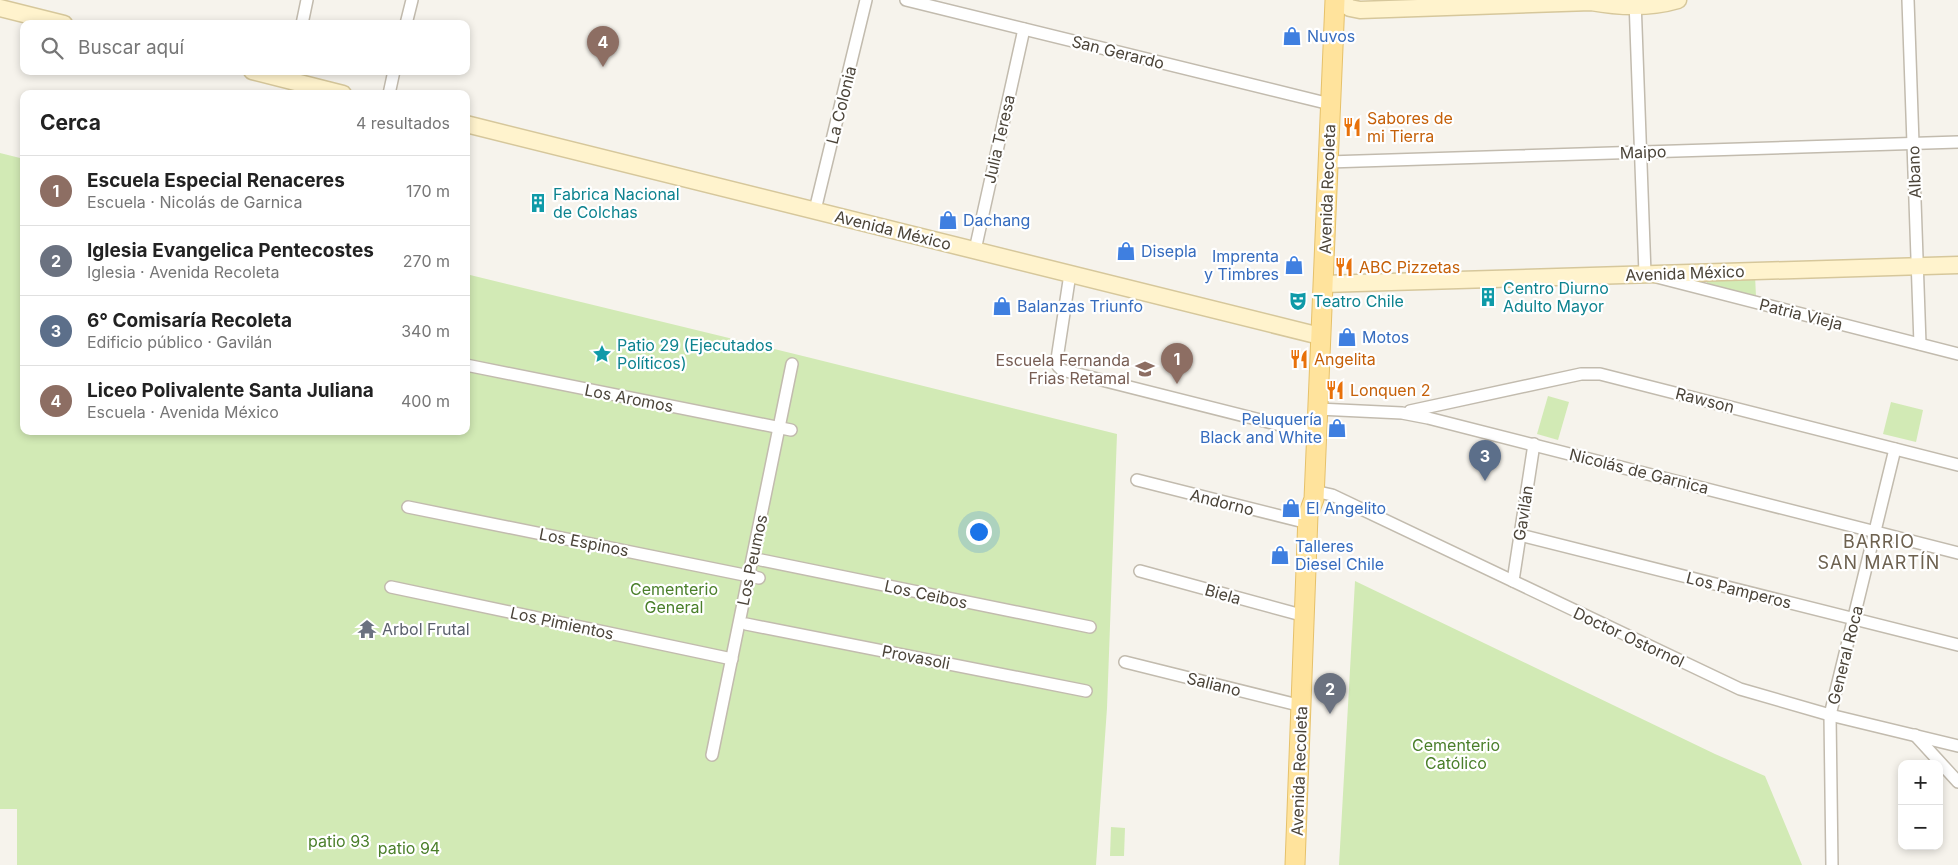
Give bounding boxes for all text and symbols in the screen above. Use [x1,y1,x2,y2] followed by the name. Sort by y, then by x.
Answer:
[20,20,470,75] search box
[1281,25,1303,47] shop icon: Nuvos
[587,26,619,67] pin: 4
[1307,26,1355,46] place label: Nuvos
[1070,31,1166,73] street label: San Gerardo
[38,34,66,62] icon: search
[78,36,184,59] text: Buscar aquí
[822,64,860,146] street label: La Colonia
[979,93,1019,185] street label: Julia Teresa
[1367,108,1453,146] place label: Sabores de mi Tierra
[40,110,101,135] text: Cerca
[356,113,450,133] text: 4 resultados
[1341,116,1363,138] restaurant icon: Sabores de mi Tierra
[1315,124,1339,254] street label: Avenida Recoleta
[1619,141,1667,163] street label: Maipo
[1903,145,1925,199] street label: Albano
[87,169,345,192] text: Escuela Especial Renaceres
[53,181,59,201] text: 1
[406,181,450,201] text: 170 m
[553,184,680,222] place label: Fabrica Nacional de Colchas
[87,192,302,212] text: Escuela · Nicolás de Garnica
[527,192,549,214] building icon: Fabrica Nacional de Colchas
[833,206,953,254] street label: Avenida México
[937,209,959,231] shop icon: Dachang
[963,210,1030,230] place label: Dachang
[87,239,374,262] text: Iglesia Evangelica Pentecostes
[1115,240,1137,262] shop icon: Disepla
[1141,241,1197,261] place label: Disepla
[1204,246,1279,284] place label: Imprenta y Timbres
[51,251,61,271] text: 2
[403,251,450,271] text: 270 m
[1283,254,1305,276] shop icon: Imprenta y Timbres
[1333,256,1355,278] restaurant icon: ABC Pizzetas
[1359,257,1460,277] place label: ABC Pizzetas
[1625,261,1745,285] street label: Avenida México
[87,262,279,282] text: Iglesia · Avenida Recoleta
[1503,278,1609,316] place label: Centro Diurno Adulto Mayor
[1477,286,1499,308] building icon: Centro Diurno Adulto Mayor
[1287,290,1309,312] theatre icon: Teatro Chile
[1313,291,1404,311] place label: Teatro Chile
[1757,294,1845,334] street label: Patria Vieja
[991,295,1013,317] shop icon: Balanzas Triunfo
[1017,296,1143,316] place label: Balanzas Triunfo
[87,309,292,332] text: 6° Comisaría Recoleta
[51,321,61,341] text: 3
[401,321,450,341] text: 340 m
[1336,326,1358,348] shop icon: Motos
[1362,327,1409,347] place label: Motos
[87,332,272,352] text: Edificio público · Gavilán
[617,335,773,373] place label: Patio 29 (Ejecutados Políticos)
[591,343,613,365] place icon: Patio 29 (Ejecutados Políticos)
[1161,343,1193,384] pin: 1
[1288,348,1310,370] restaurant icon: Angelita
[1314,349,1376,369] place label: Angelita
[996,350,1130,388] place label: Escuela Fernanda Frias Retamal
[1134,358,1156,380] school or university icon: Escuela Fernanda Frias Retamal
[87,379,374,402] text: Liceo Polivalente Santa Juliana
[1324,379,1346,401] restaurant icon: Lonquen 2
[583,380,675,416] street label: Los Aromos
[1350,380,1430,400] place label: Lonquen 2
[1674,383,1736,417] street label: Rawson
[51,391,61,411] text: 4
[401,391,450,411] text: 400 m
[87,402,279,422] text: Escuela · Avenida México
[1200,409,1322,447] place label: Peluquería Black and White
[1326,417,1348,439] shop icon: Peluquería Black and White
[1469,440,1501,481] pin: 3
[1567,444,1711,498] street label: Nicolás de Garnica
[1188,484,1256,520] street label: Andorno
[1509,484,1537,542] street label: Gavilán
[1280,497,1302,519] shop icon: El Angelito
[1306,498,1386,518] place label: El Angelito
[733,513,771,607] street label: Los Peumos
[966,519,992,545] your location
[538,524,630,560] street label: Los Espinos
[1818,531,1940,573] district label: BARRIO SAN MARTÍN
[1295,536,1384,574] place label: Talleres Diesel Chile
[1269,544,1291,566] shop icon: Talleres Diesel Chile
[1684,567,1794,613] street label: Los Pamperos
[883,575,969,613] street label: Los Ceibos
[630,579,718,617] park label: Cementerio General
[1203,579,1243,609] street label: Biela
[508,602,616,644] street label: Los Pimientos
[1570,603,1688,671] street label: Doctor Ostornol
[1823,603,1867,707] street label: General Roca
[356,618,378,640] temple icon: Arbol Frutal
[382,619,470,639] place label: Arbol Frutal
[880,641,952,673] street label: Provasoli
[1185,668,1243,700] street label: Saliano
[1314,673,1346,714] pin: 2
[1287,706,1311,836] street label: Avenida Recoleta
[1412,735,1500,773] park label: Cementerio Católico
[1898,760,1943,850] map controls
[1898,760,1943,805] button: +
[1898,805,1943,850] button: −
[308,831,370,851] park label: patio 93
[378,838,440,858] park label: patio 94

